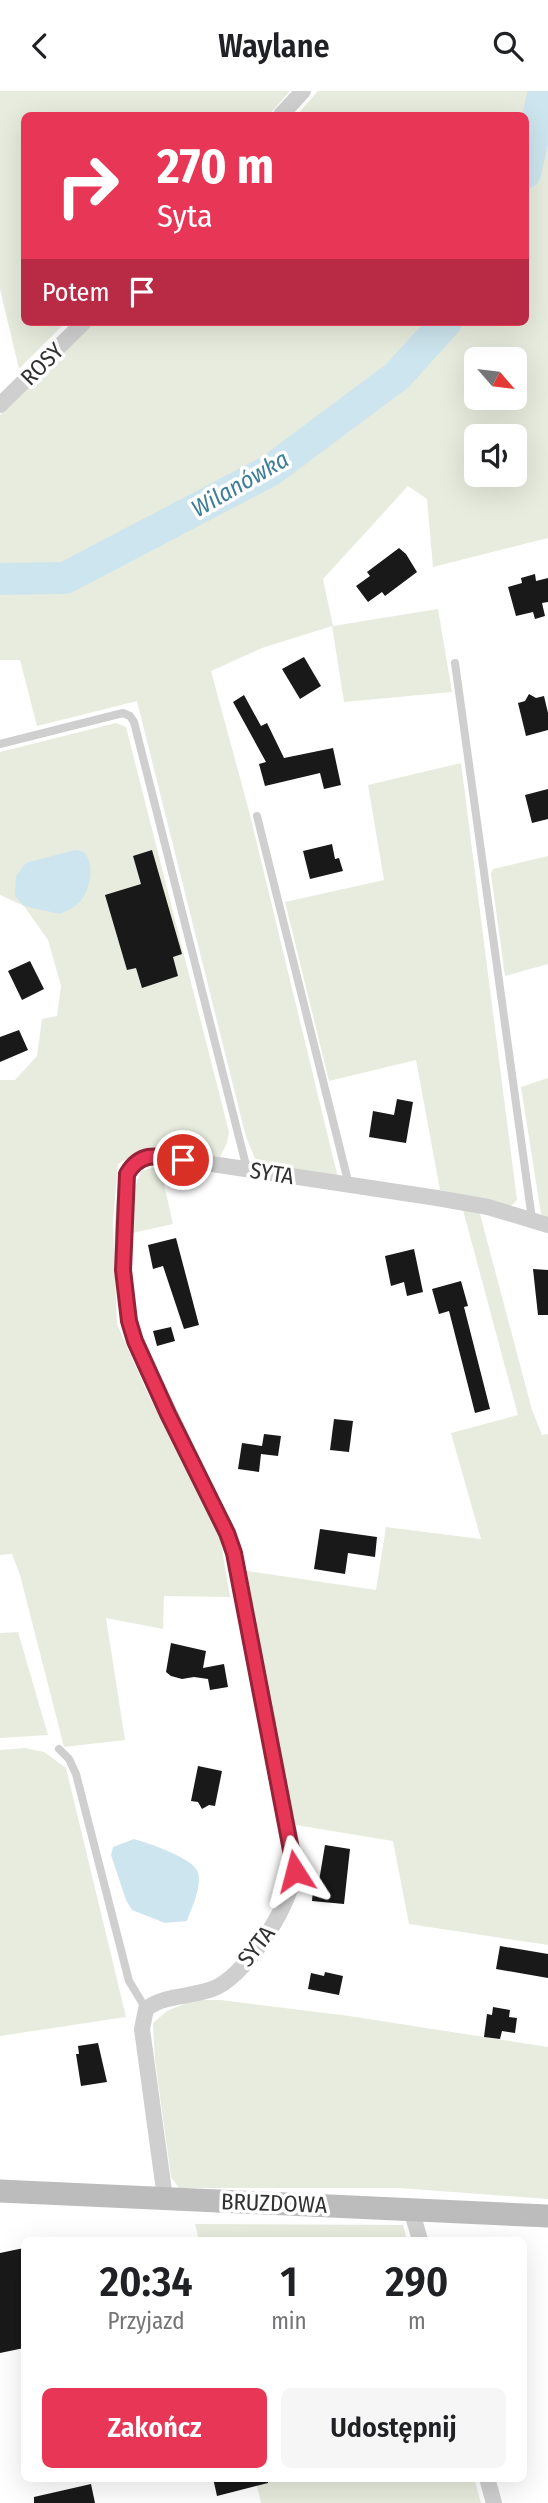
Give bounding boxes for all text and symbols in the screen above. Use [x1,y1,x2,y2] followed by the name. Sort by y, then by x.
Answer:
[21,27,59,65] icon: back
[218,27,330,65] text: Waylane
[489,27,527,65] icon: search
[157,137,274,196] text: 270 m
[42,140,133,231] icon: right
[157,197,213,235] text: Syta
[123,273,161,311] icon: arrive
[42,277,109,308] text: Potem
[15,336,70,391] street label: ROSY
[464,347,527,409] north arrow
[464,347,527,487] map controls
[464,424,527,487] button: sound
[186,445,294,523] water label: Wilanówka
[153,1130,213,1190] pin
[164,1141,202,1179] icon: arrive
[248,1156,296,1190] street label: SYTA
[258,1834,332,1908] position arrow
[231,1920,281,1972] street label: SYTA
[220,2187,328,2219] street label: BRUZDOWA
[100,2257,193,2307] text: 20:34
[280,2257,298,2307] text: 1
[385,2257,448,2307] text: 290
[108,2307,185,2335] text: Przyjazd
[271,2307,307,2335] text: min
[408,2307,426,2335] text: m
[42,2388,267,2468] button: Zakończ
[281,2388,506,2468] button: Udostępnij

